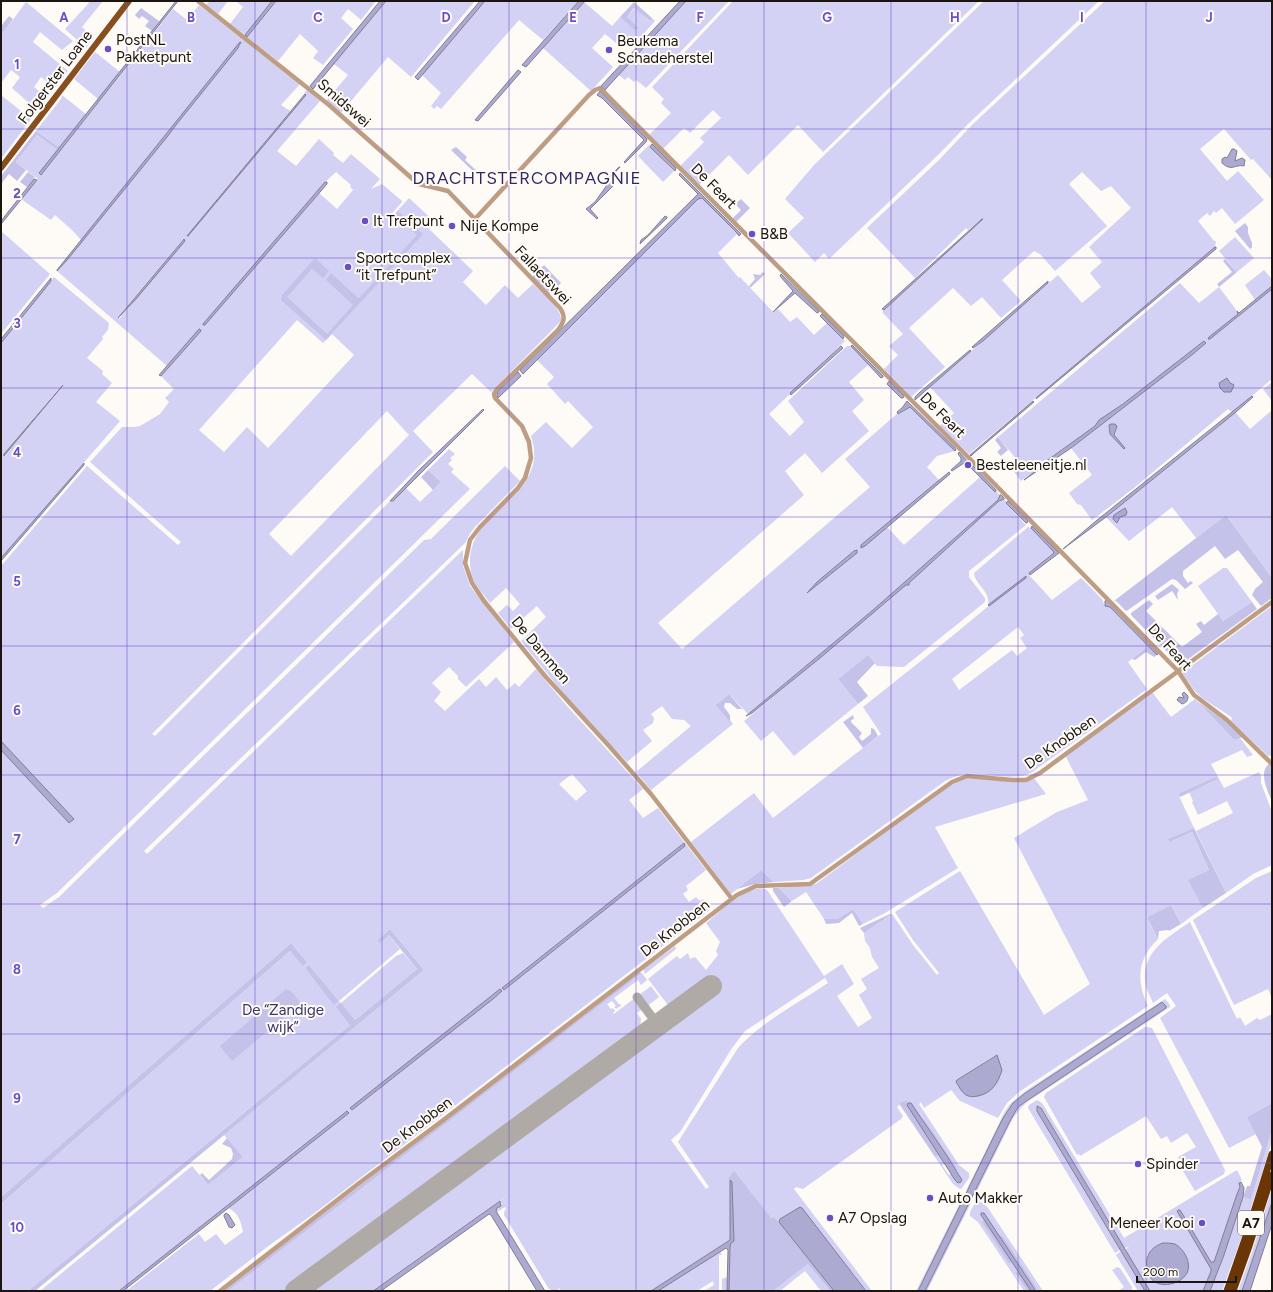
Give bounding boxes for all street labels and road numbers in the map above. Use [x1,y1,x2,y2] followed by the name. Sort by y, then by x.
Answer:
[14,27,96,127] street label: Folgerster Loane
[314,75,374,131] street label: Smidswei
[688,160,741,213] street label: De Feart
[511,242,575,308] street label: Fallaetswei
[917,389,970,442] street label: De Feart
[508,613,574,687] street label: De Dammen
[1144,620,1196,674] street label: De Feart
[1021,711,1099,773] street label: De Knobben
[637,895,713,961] street label: De Knobben
[379,1093,455,1157] street label: De Knobben
[1238,1211,1264,1235] road number: A7

